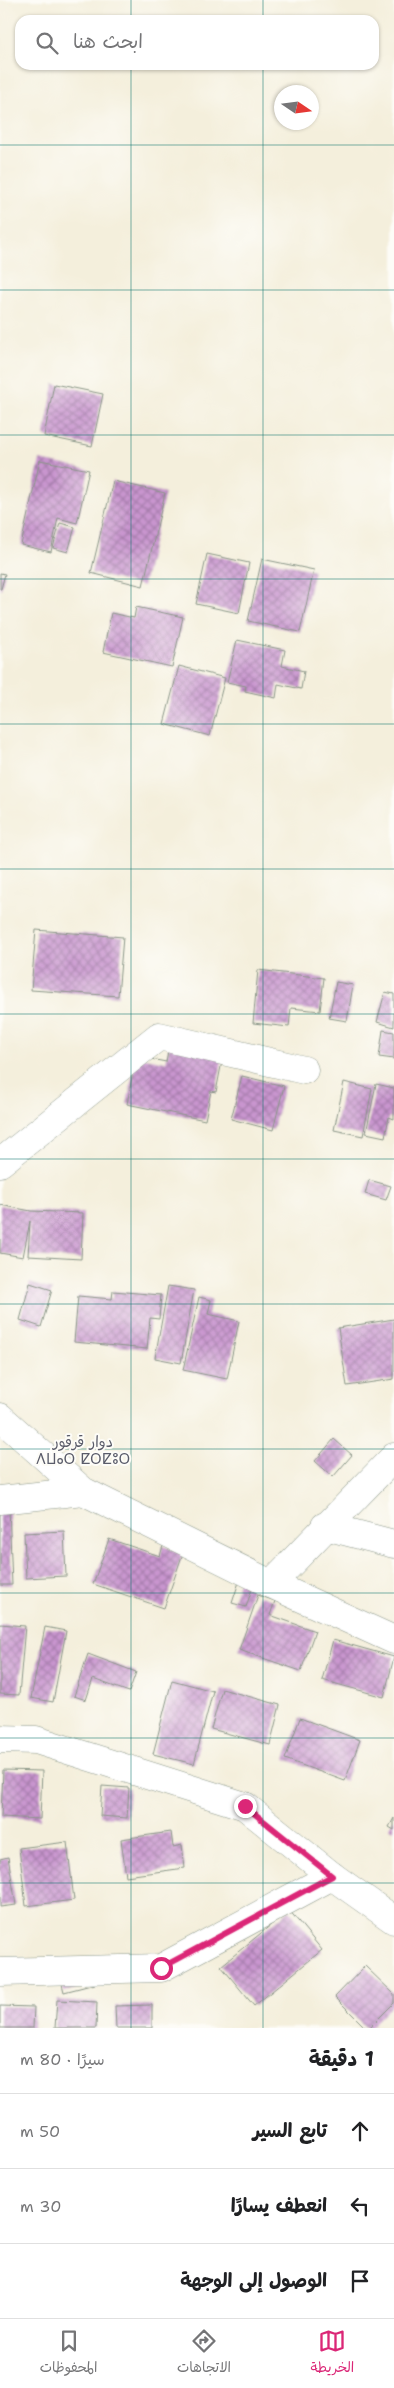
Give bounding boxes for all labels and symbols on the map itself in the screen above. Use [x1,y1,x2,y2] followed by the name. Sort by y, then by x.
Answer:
[274,85,319,130] north arrow
[36,1432,130,1469] district label: دوار قرقور ⴷⵡⴰⵔ ⵇⵔⵇⵓⵔ
[234,1795,257,1818] route end
[150,1957,173,1980] route start

